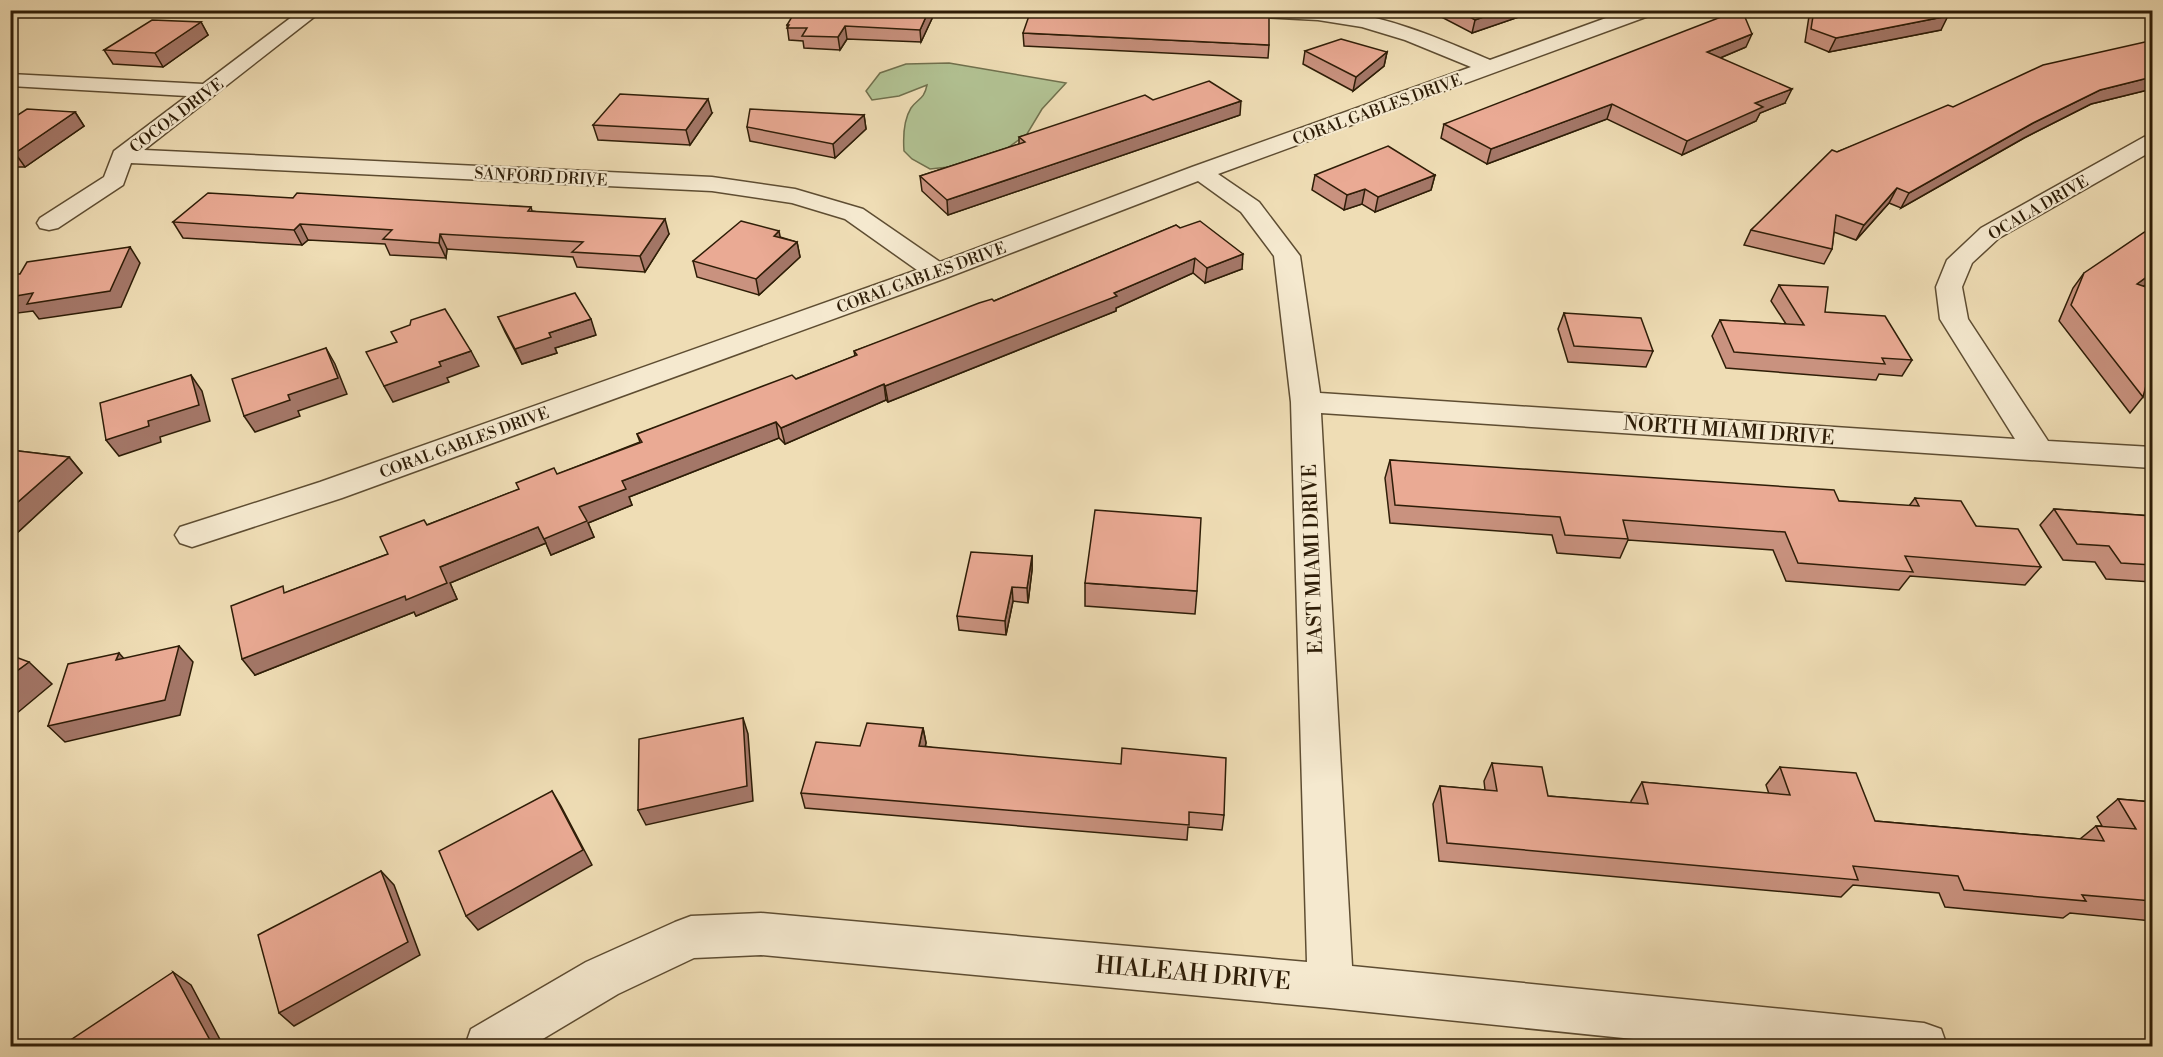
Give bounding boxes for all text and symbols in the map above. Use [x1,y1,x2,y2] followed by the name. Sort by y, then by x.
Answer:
[1290,70,1465,150] street label: CORAL GABLES DRIVE
[126,74,227,158] street label: COCOA DRIVE
[474,164,608,190] street label: SANFORD DRIVE
[1985,171,2092,245] street label: OCALA DRIVE
[834,238,1009,318] street label: CORAL GABLES DRIVE
[377,403,552,483] street label: CORAL GABLES DRIVE
[1622,412,1835,451] street label: NORTH MIAMI DRIVE
[1298,463,1329,655] street label: EAST MIAMI DRIVE
[1094,951,1292,997] street label: HIALEAH DRIVE

